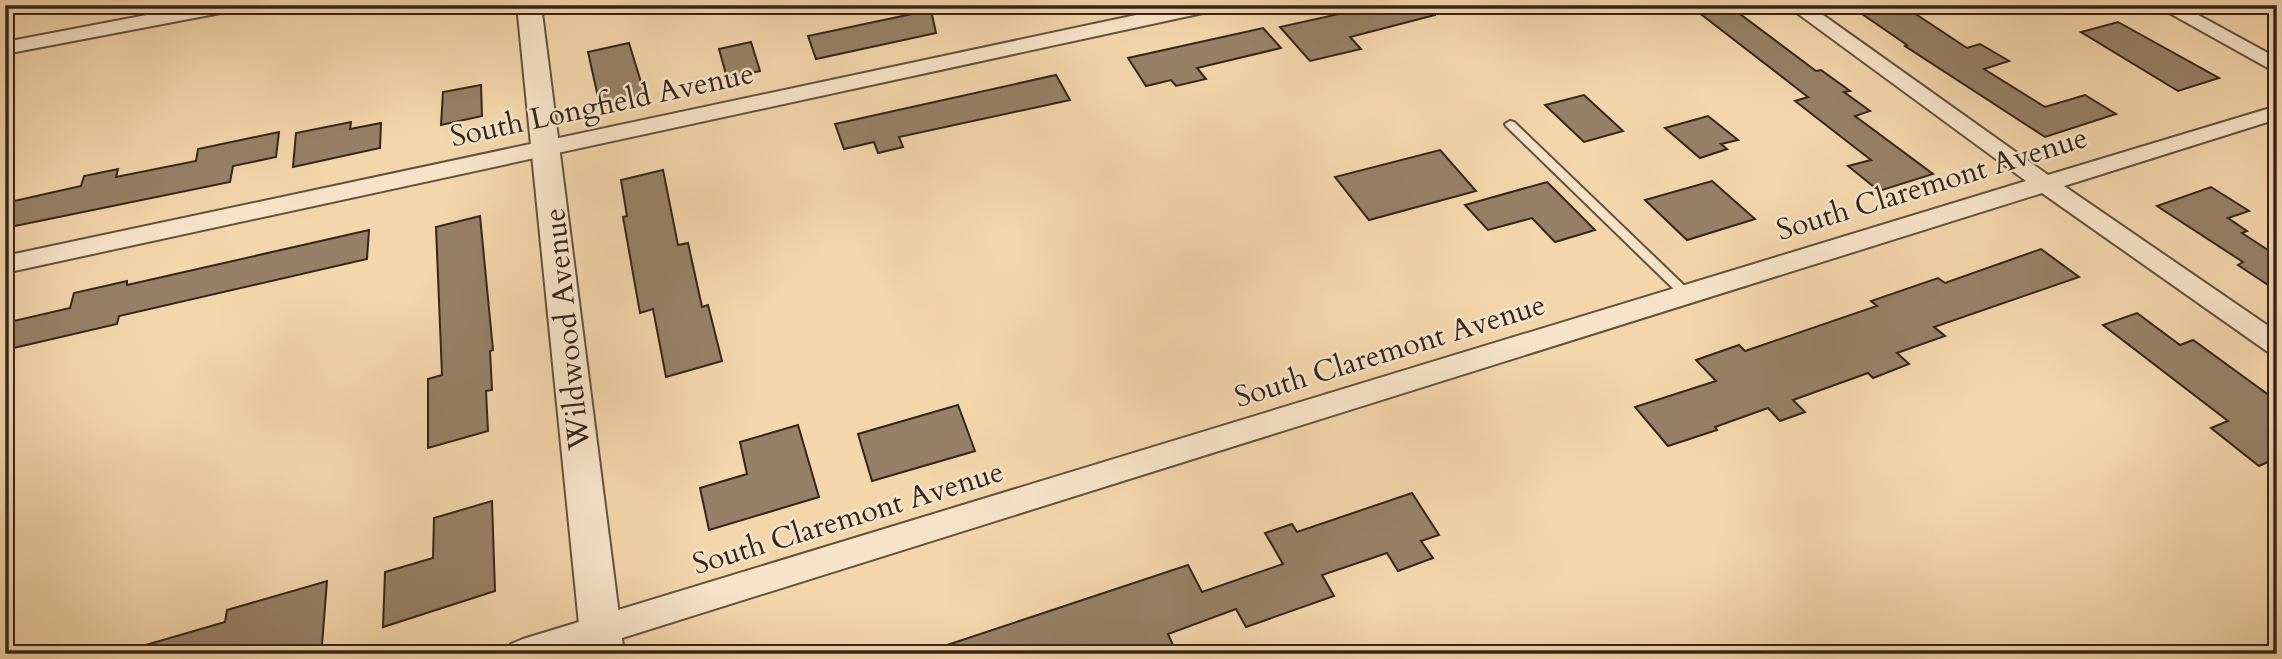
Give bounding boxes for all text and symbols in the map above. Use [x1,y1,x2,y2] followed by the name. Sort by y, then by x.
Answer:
[446,53,758,157] street label: South Longfield Avenue
[1771,117,2093,251] street label: South Claremont Avenue
[534,206,600,453] street label: Wildwood Avenue
[1229,284,1551,418] street label: South Claremont Avenue
[687,451,1009,585] street label: South Claremont Avenue

